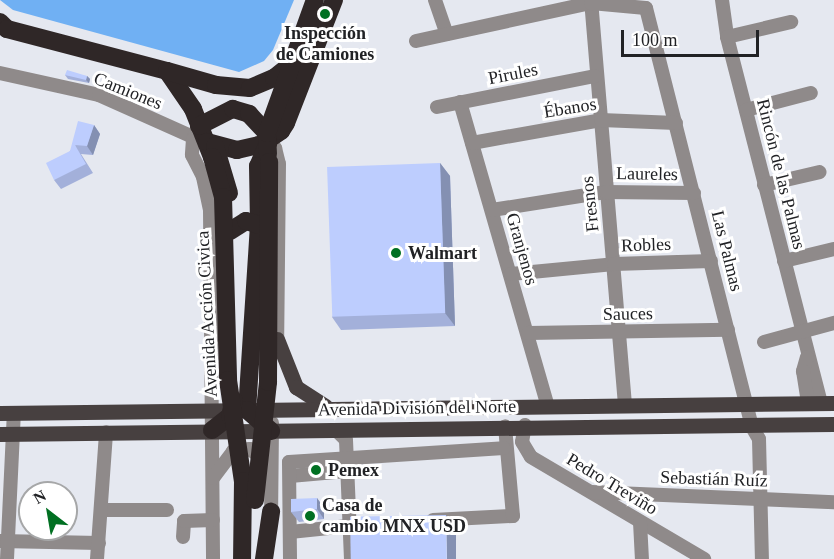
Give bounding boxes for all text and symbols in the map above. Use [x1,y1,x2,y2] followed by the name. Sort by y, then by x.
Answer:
[318,7,332,21] marker: Inspección de Camiones
[624,18,762,56] scale bar
[276,23,374,66] place label: Inspección de Camiones
[632,30,678,50] text: 100 m
[486,59,540,89] street label: Pirules
[91,68,165,114] street label: Camiones
[542,93,598,123] street label: Ébanos
[752,96,810,252] street label: Rincón de las Palmas
[616,163,678,185] street label: Laureles
[576,175,604,233] street label: Fresnos
[707,208,747,294] street label: Las Palmas
[501,210,543,288] street label: Granjenos
[192,230,222,398] street label: Avenida Acción Civica
[621,233,671,257] street label: Robles
[408,242,477,264] place label: Walmart
[389,246,403,260] marker: Walmart
[603,303,653,325] street label: Sauces
[318,395,516,421] street label: Avenida División del Norte
[562,448,662,520] street label: Pedro Treviño
[328,459,379,481] place label: Pemex
[309,463,323,477] marker: Pemex
[660,466,768,492] street label: Sebastián Ruíz
[18,481,78,541] north arrow
[30,487,49,507] text: N
[322,495,466,538] place label: Casa de cambio MNX USD
[303,509,317,523] marker: Casa de cambio MNX USD

